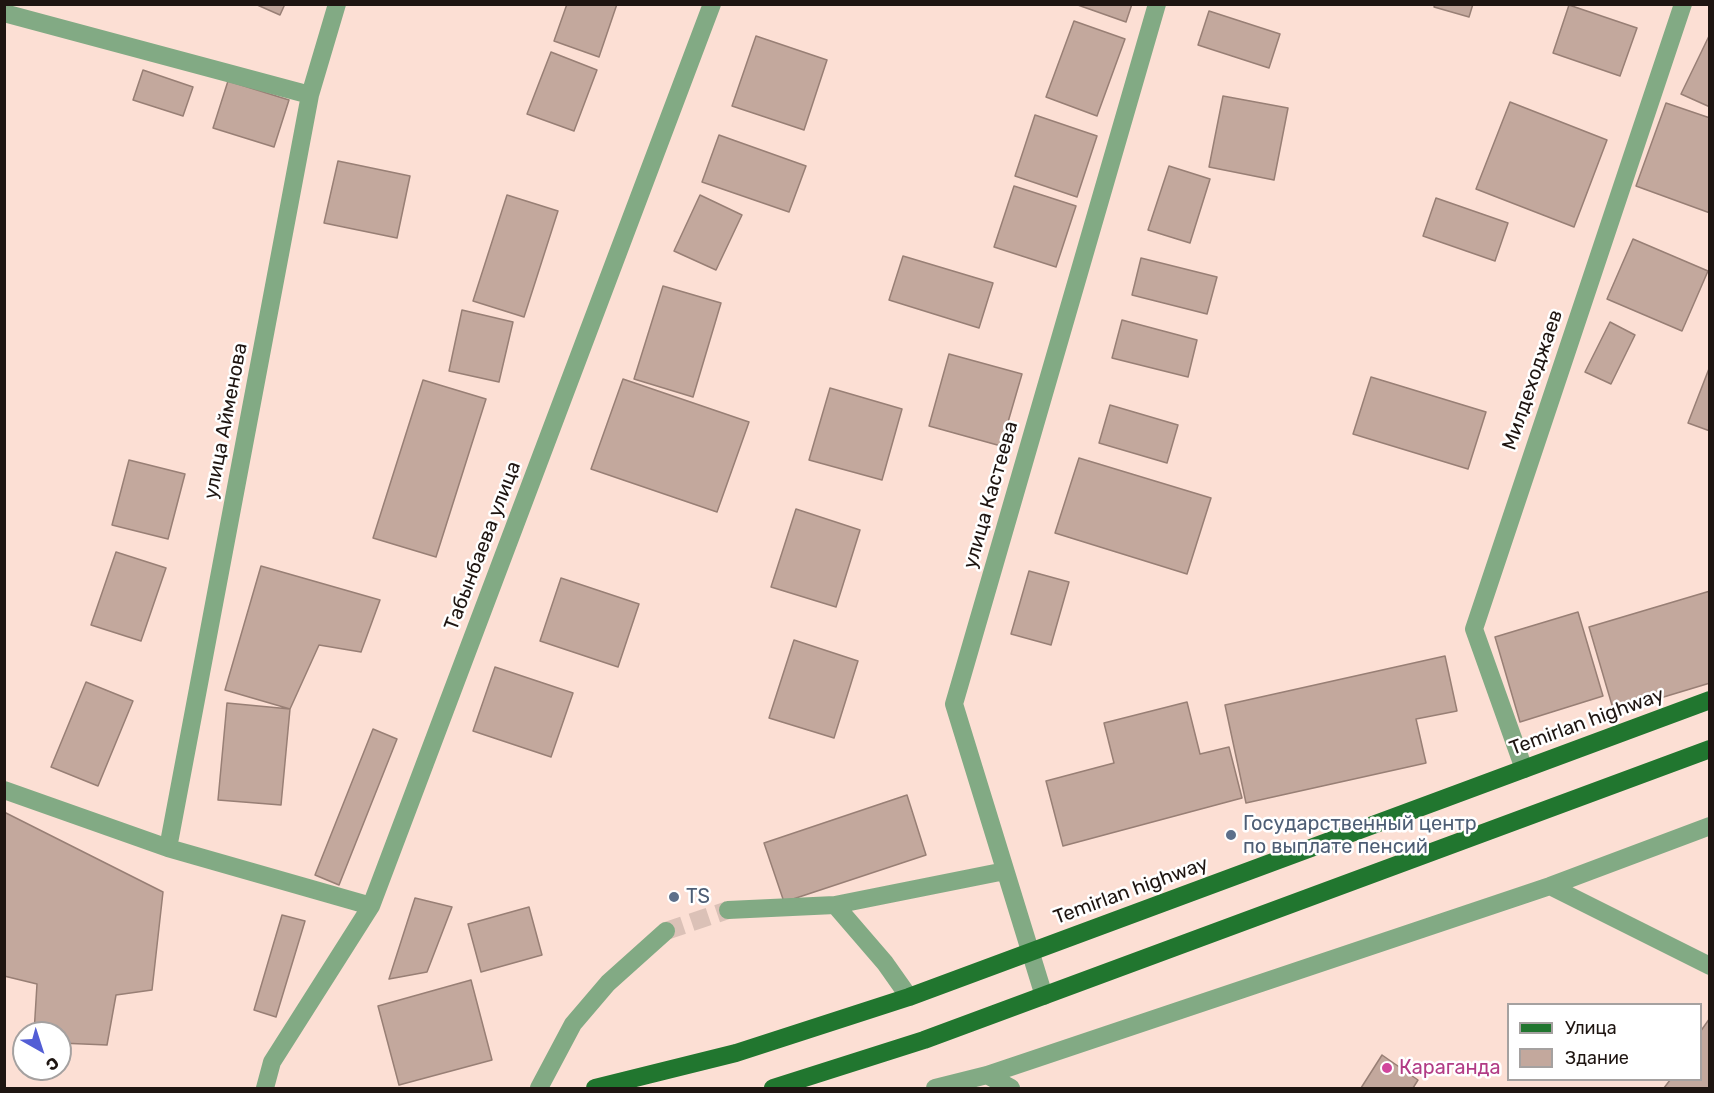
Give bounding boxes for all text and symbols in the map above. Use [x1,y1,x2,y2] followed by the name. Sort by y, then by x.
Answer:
[1498,307,1568,453] street label: Милдеходжаев
[199,341,253,501] street label: улица Айменова
[958,419,1024,571] street label: улица Кастеева
[440,458,526,634] street label: Табынбаева улица
[1507,683,1667,761] street label: Temirlan highway
[1243,812,1477,859] place label: Государственный центр по выплате пенсий
[1224,828,1238,842] marker: Государственный центр по выплате пенсий
[1051,852,1211,930] street label: Temirlan highway
[686,885,710,909] place label: TS
[667,890,681,904] marker: TS
[1507,1003,1702,1081] legend
[1565,1017,1617,1039] text: Улица
[12,1021,72,1081] north arrow
[1565,1047,1629,1069] text: Здание
[42,1053,63,1075] text: С
[1399,1056,1501,1080] place label: Караганда
[1380,1061,1394,1075] marker: Караганда

